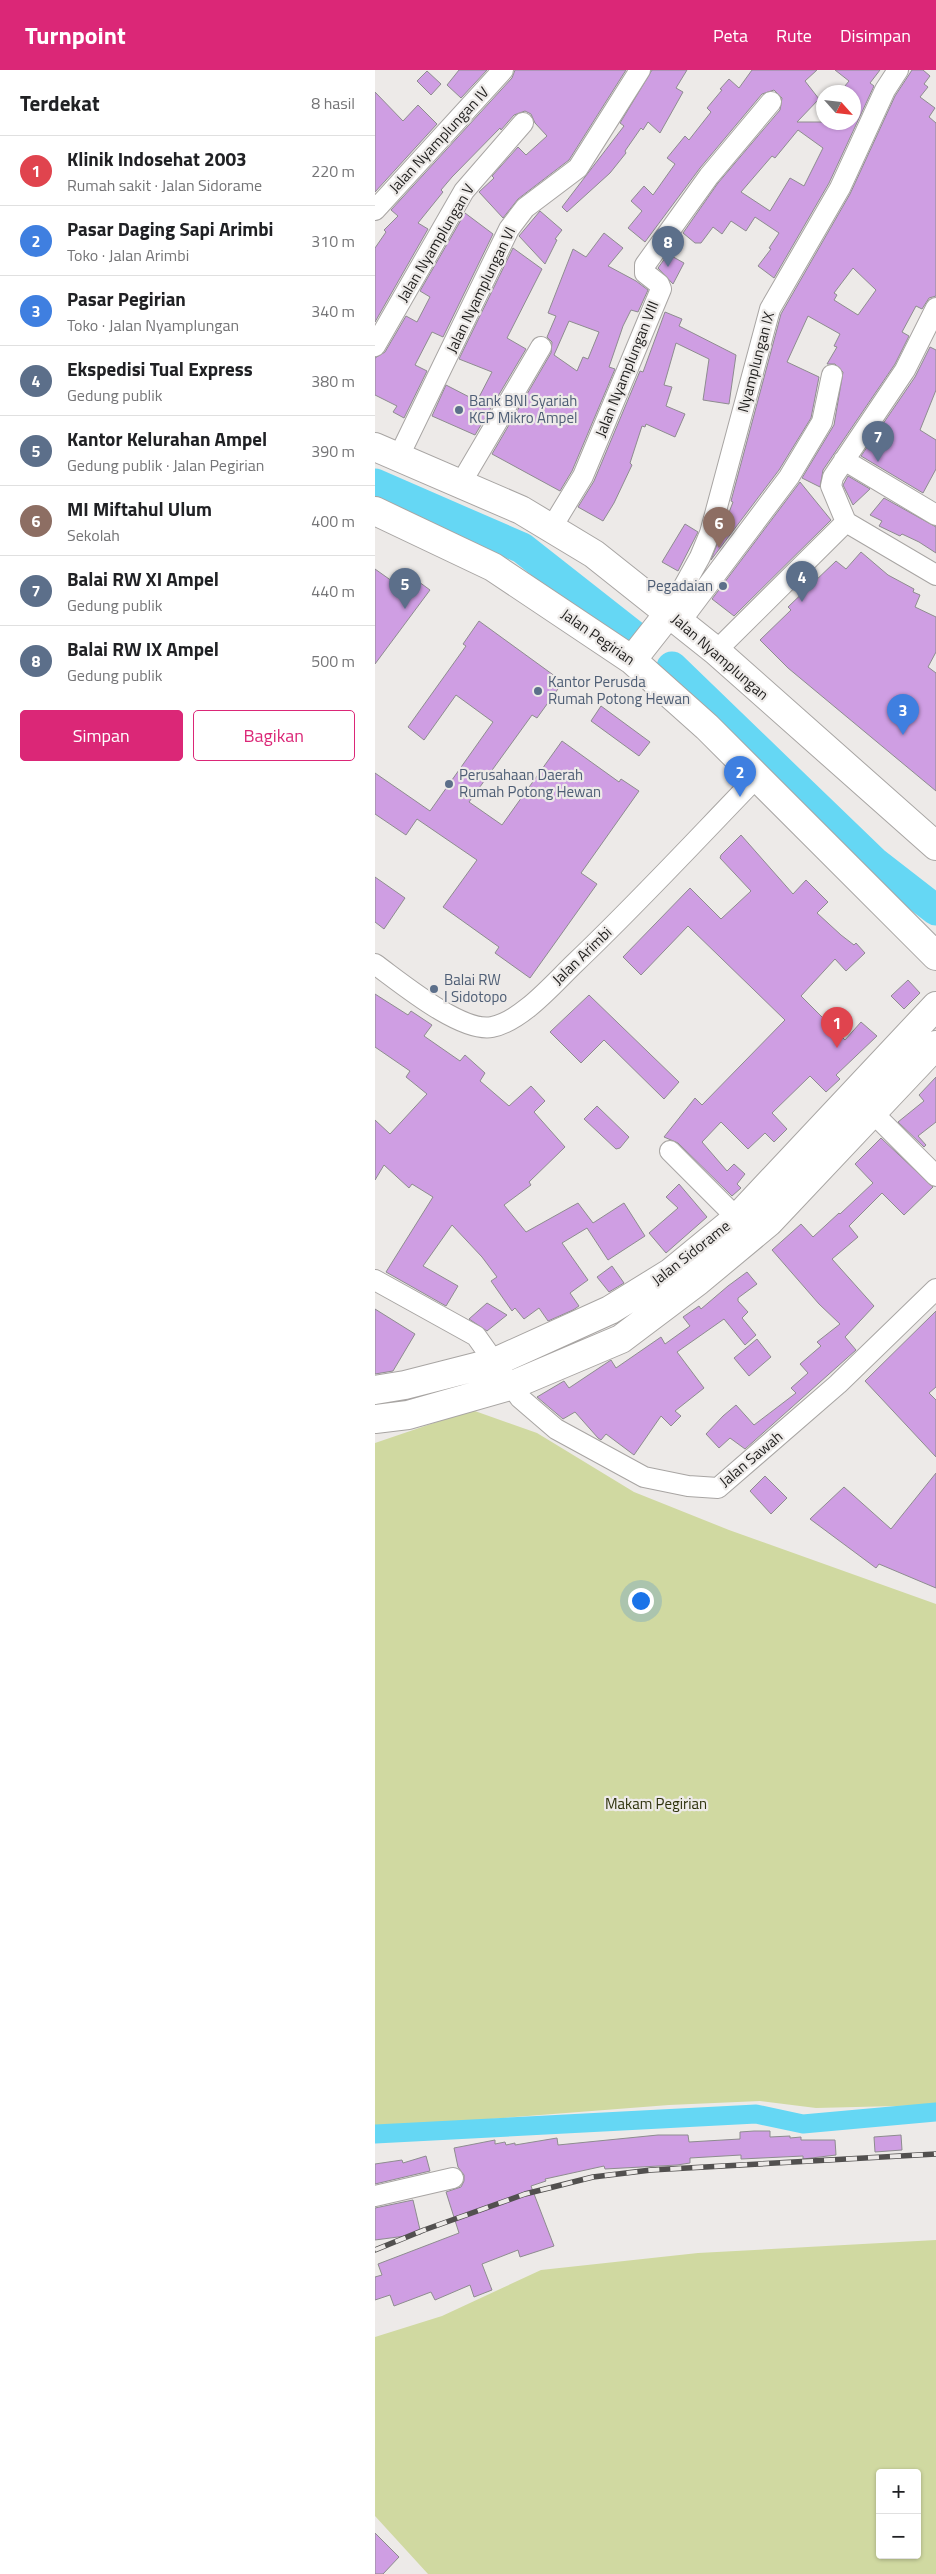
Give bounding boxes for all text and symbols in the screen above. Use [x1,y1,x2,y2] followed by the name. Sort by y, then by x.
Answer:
[25,17,126,53] text: Turnpoint
[713,22,748,49] text: Peta
[776,22,812,49] text: Rute
[840,22,911,49] text: Disimpan
[383,81,494,198] street label: Jalan Nyamplungan IV
[816,85,861,130] north arrow
[20,87,100,119] text: Terdekat
[311,91,355,115] text: 8 hasil
[67,144,247,173] text: Klinik Indosehat 2003
[32,159,40,183] text: 1
[311,159,355,183] text: 220 m
[67,173,262,197] text: Rumah sakit · Jalan Sidorame
[391,179,480,306] street label: Jalan Nyamplungan V
[67,214,274,243] text: Pasar Daging Sapi Arimbi
[440,223,521,357] street label: Jalan Nyamplungan VI
[652,226,684,267] pin: 8
[32,229,40,253] text: 2
[311,229,355,253] text: 310 m
[67,243,189,267] text: Toko · Jalan Arimbi
[67,284,186,313] text: Pasar Pegirian
[589,297,664,440] street label: Jalan Nyamplungan VIII
[32,299,40,323] text: 3
[311,299,355,323] text: 340 m
[731,308,780,415] street label: Nyamplungan IX
[67,313,239,337] text: Toko · Jalan Nyamplungan
[67,354,253,383] text: Ekspedisi Tual Express
[32,369,40,393] text: 4
[311,369,355,393] text: 380 m
[67,383,162,407] text: Gedung publik
[469,389,577,429] place label: Bank BNI Syariah KCP Mikro Ampel
[453,404,465,416] marker: Bank BNI Syariah KCP Mikro Ampel
[862,421,894,462] pin: 7
[67,424,267,453] text: Kantor Kelurahan Ampel
[32,439,40,463] text: 5
[311,439,355,463] text: 390 m
[67,453,264,477] text: Gedung publik · Jalan Pegirian
[67,494,212,523] text: MI Miftahul Ulum
[703,507,735,548] pin: 6
[32,509,40,533] text: 6
[311,509,355,533] text: 400 m
[67,523,120,547] text: Sekolah
[786,561,818,602] pin: 4
[67,564,219,593] text: Balai RW XI Ampel
[389,568,421,609] pin: 5
[647,574,713,597] place label: Pegadaian
[32,579,40,603] text: 7
[311,579,355,603] text: 440 m
[717,580,729,592] marker: Pegadaian
[67,593,162,617] text: Gedung publik
[557,603,640,671] street label: Jalan Pegirian
[667,608,774,705] street label: Jalan Nyamplungan
[67,634,219,663] text: Balai RW IX Ampel
[32,649,40,673] text: 8
[311,649,355,673] text: 500 m
[67,663,162,687] text: Gedung publik
[548,670,690,710] place label: Kantor Perusda Rumah Potong Hewan
[532,685,544,697] marker: Kantor Perusda Rumah Potong Hewan
[887,694,919,735] pin: 3
[20,710,183,761] button: Simpan
[193,710,355,761] button: Bagikan
[724,756,756,797] pin: 2
[459,763,601,803] place label: Perusahaan Daerah Rumah Potong Hewan
[443,778,455,790] marker: Perusahaan Daerah Rumah Potong Hewan
[547,921,617,990] street label: Jalan Arimbi
[444,968,507,1008] place label: Balai RW I Sidotopo
[428,983,440,995] marker: Balai RW I Sidotopo
[821,1007,853,1048] pin: 1
[646,1215,735,1291] street label: Jalan Sidorame
[714,1425,787,1492] street label: Jalan Sawah
[628,1588,654,1614] your location
[605,1792,707,1815] park label: Makam Pegirian
[876,2469,921,2559] map controls
[876,2469,921,2514] button: +
[876,2514,921,2559] button: −

